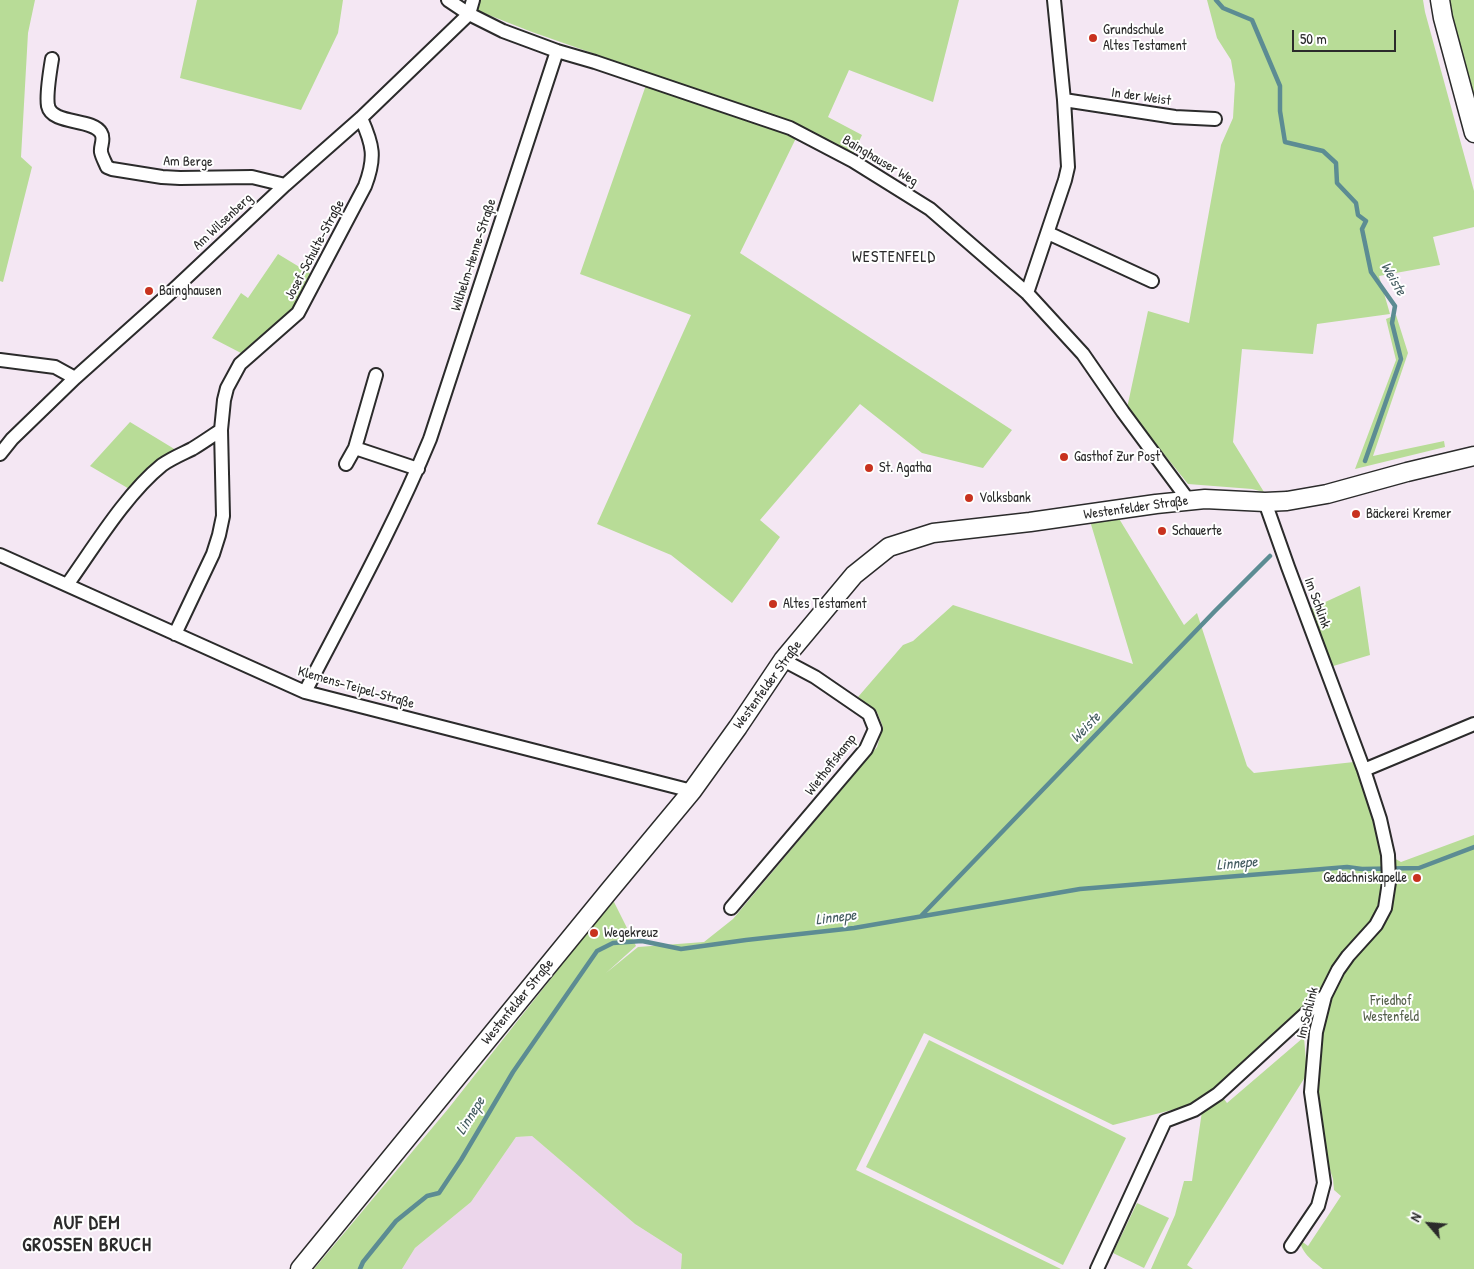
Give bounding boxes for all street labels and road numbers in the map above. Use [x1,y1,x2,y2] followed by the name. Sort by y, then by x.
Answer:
[1110,85,1172,109] street label: In der Weist
[839,132,921,190] street label: Bainghauser Weg
[163,153,213,171] street label: Am Berge
[190,190,256,254] street label: Am Wilsenberg
[282,197,348,303] street label: Josef-Schulte-Straße
[448,197,500,313] street label: Wilhelm-Henne-Straße
[1083,492,1189,524] street label: Westenfelder Straße
[1300,575,1334,631] street label: Im Schlink
[730,637,806,733] street label: Westenfelder Straße
[296,663,416,713] street label: Klemens-Teipel-Straße
[802,731,860,799] street label: Wiethoffskamp
[478,956,558,1048] street label: Westenfelder Straße
[1293,985,1323,1041] street label: Im Schlink

